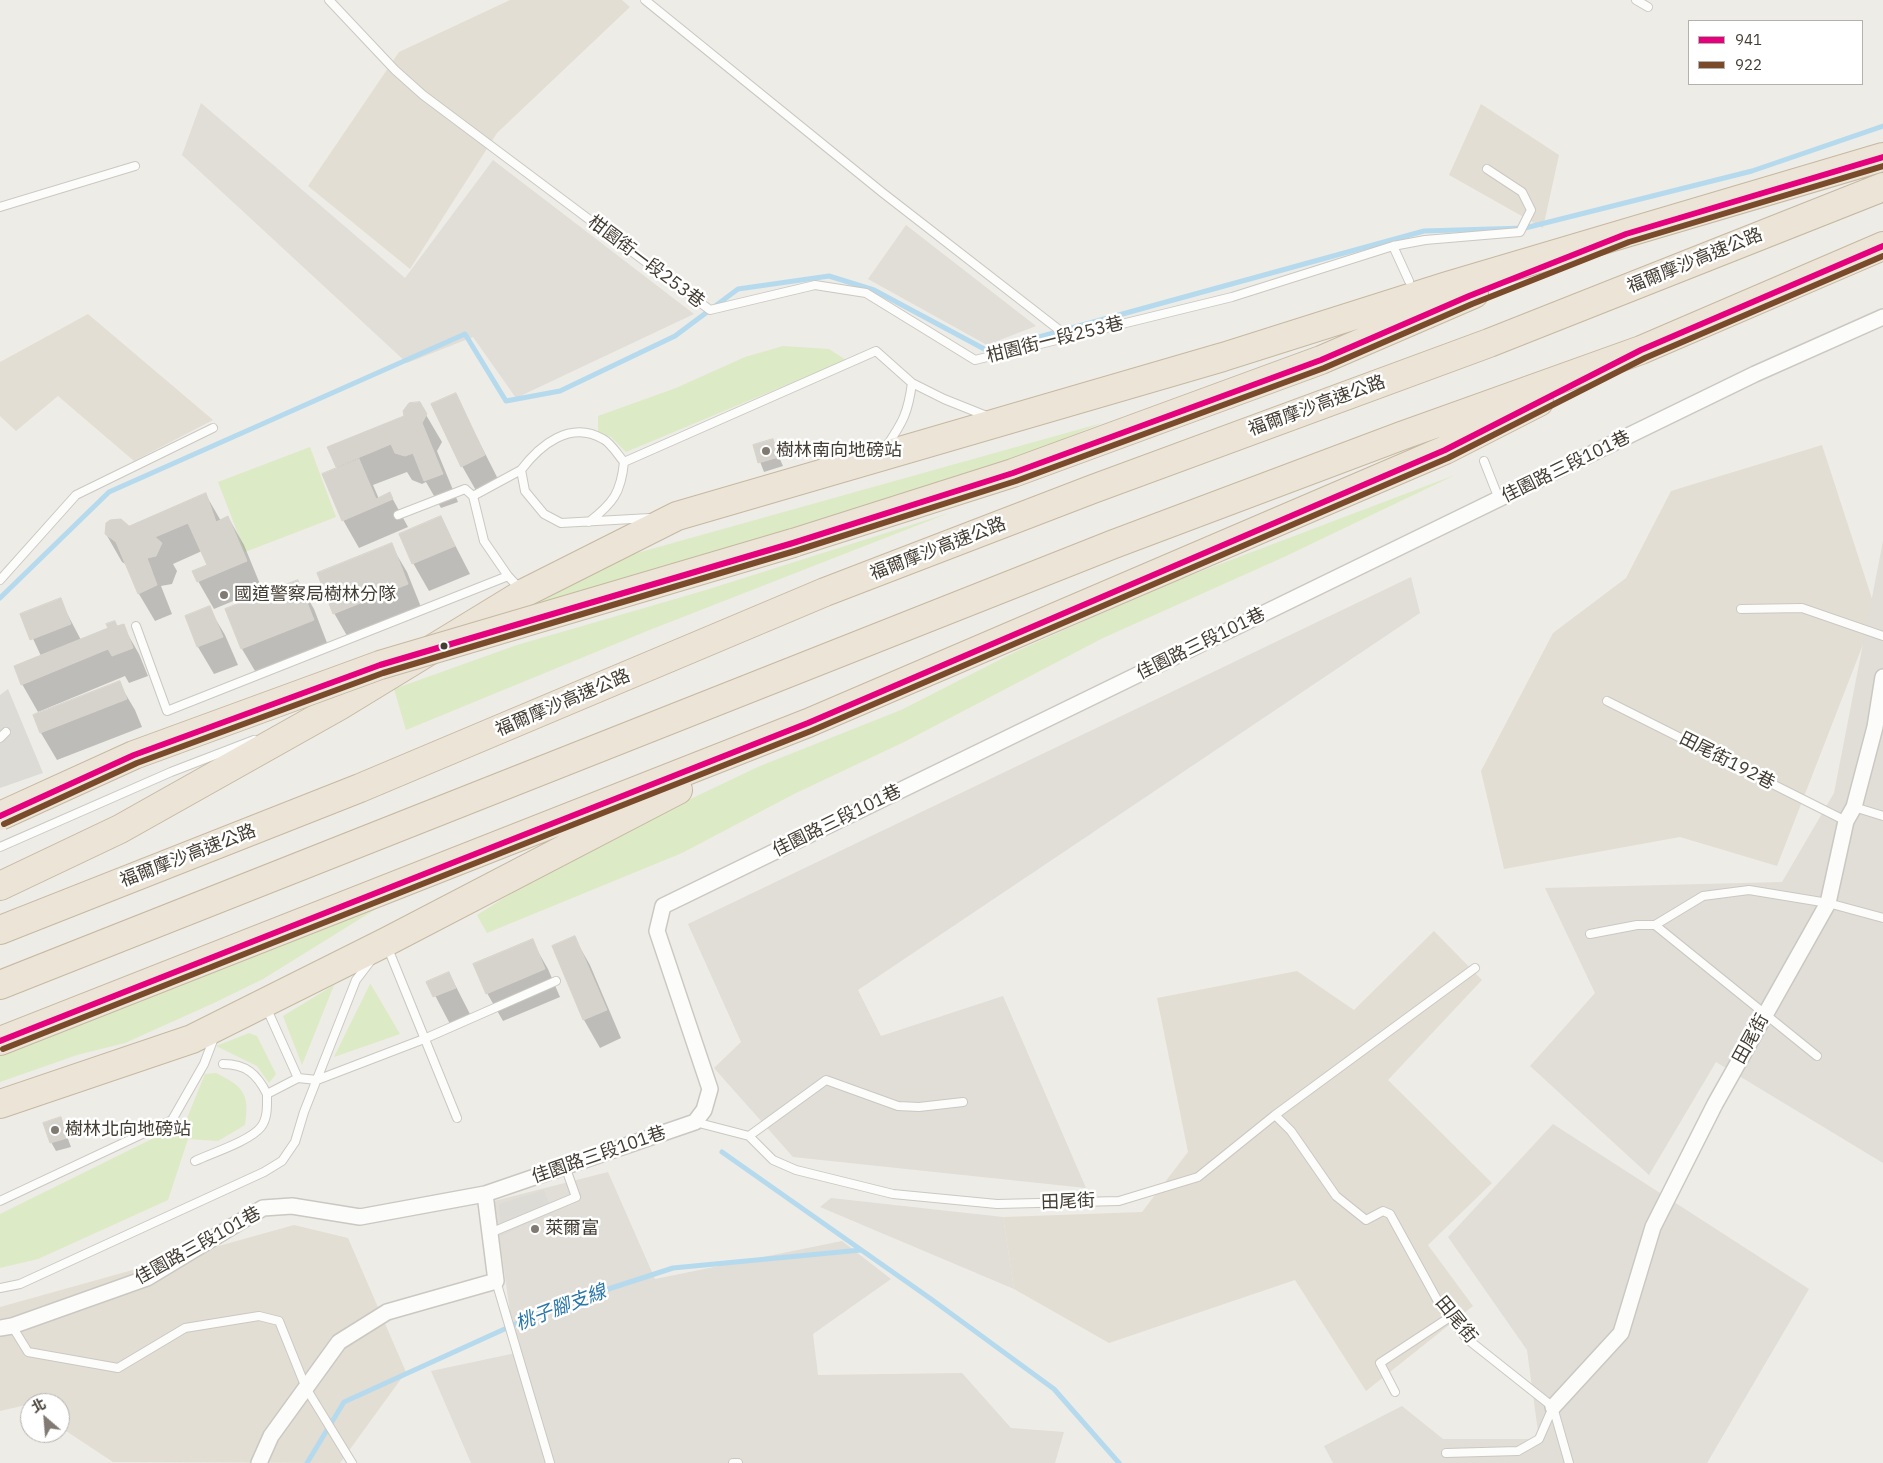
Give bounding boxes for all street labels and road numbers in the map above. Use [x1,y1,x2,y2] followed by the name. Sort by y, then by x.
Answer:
[583,211,709,313] street label: 柑園街一段253巷
[1624,224,1766,298] street label: 福爾摩沙高速公路
[984,313,1126,367] street label: 柑園街一段253巷
[1246,371,1388,441] street label: 福爾摩沙高速公路
[1498,427,1634,507] street label: 佳園路三段101巷
[867,513,1009,585] street label: 福爾摩沙高速公路
[1133,604,1269,684] street label: 佳園路三段101巷
[493,665,633,741] street label: 福爾摩沙高速公路
[1676,728,1778,794] street label: 田尾街192巷
[769,781,905,861] street label: 佳園路三段101巷
[117,820,259,892] street label: 福爾摩沙高速公路
[1728,1010,1774,1068] street label: 田尾街
[529,1122,669,1188] street label: 佳園路三段101巷
[1041,1190,1095,1214] street label: 田尾街
[131,1203,265,1289] street label: 佳園路三段101巷
[1431,1292,1481,1348] street label: 田尾街

